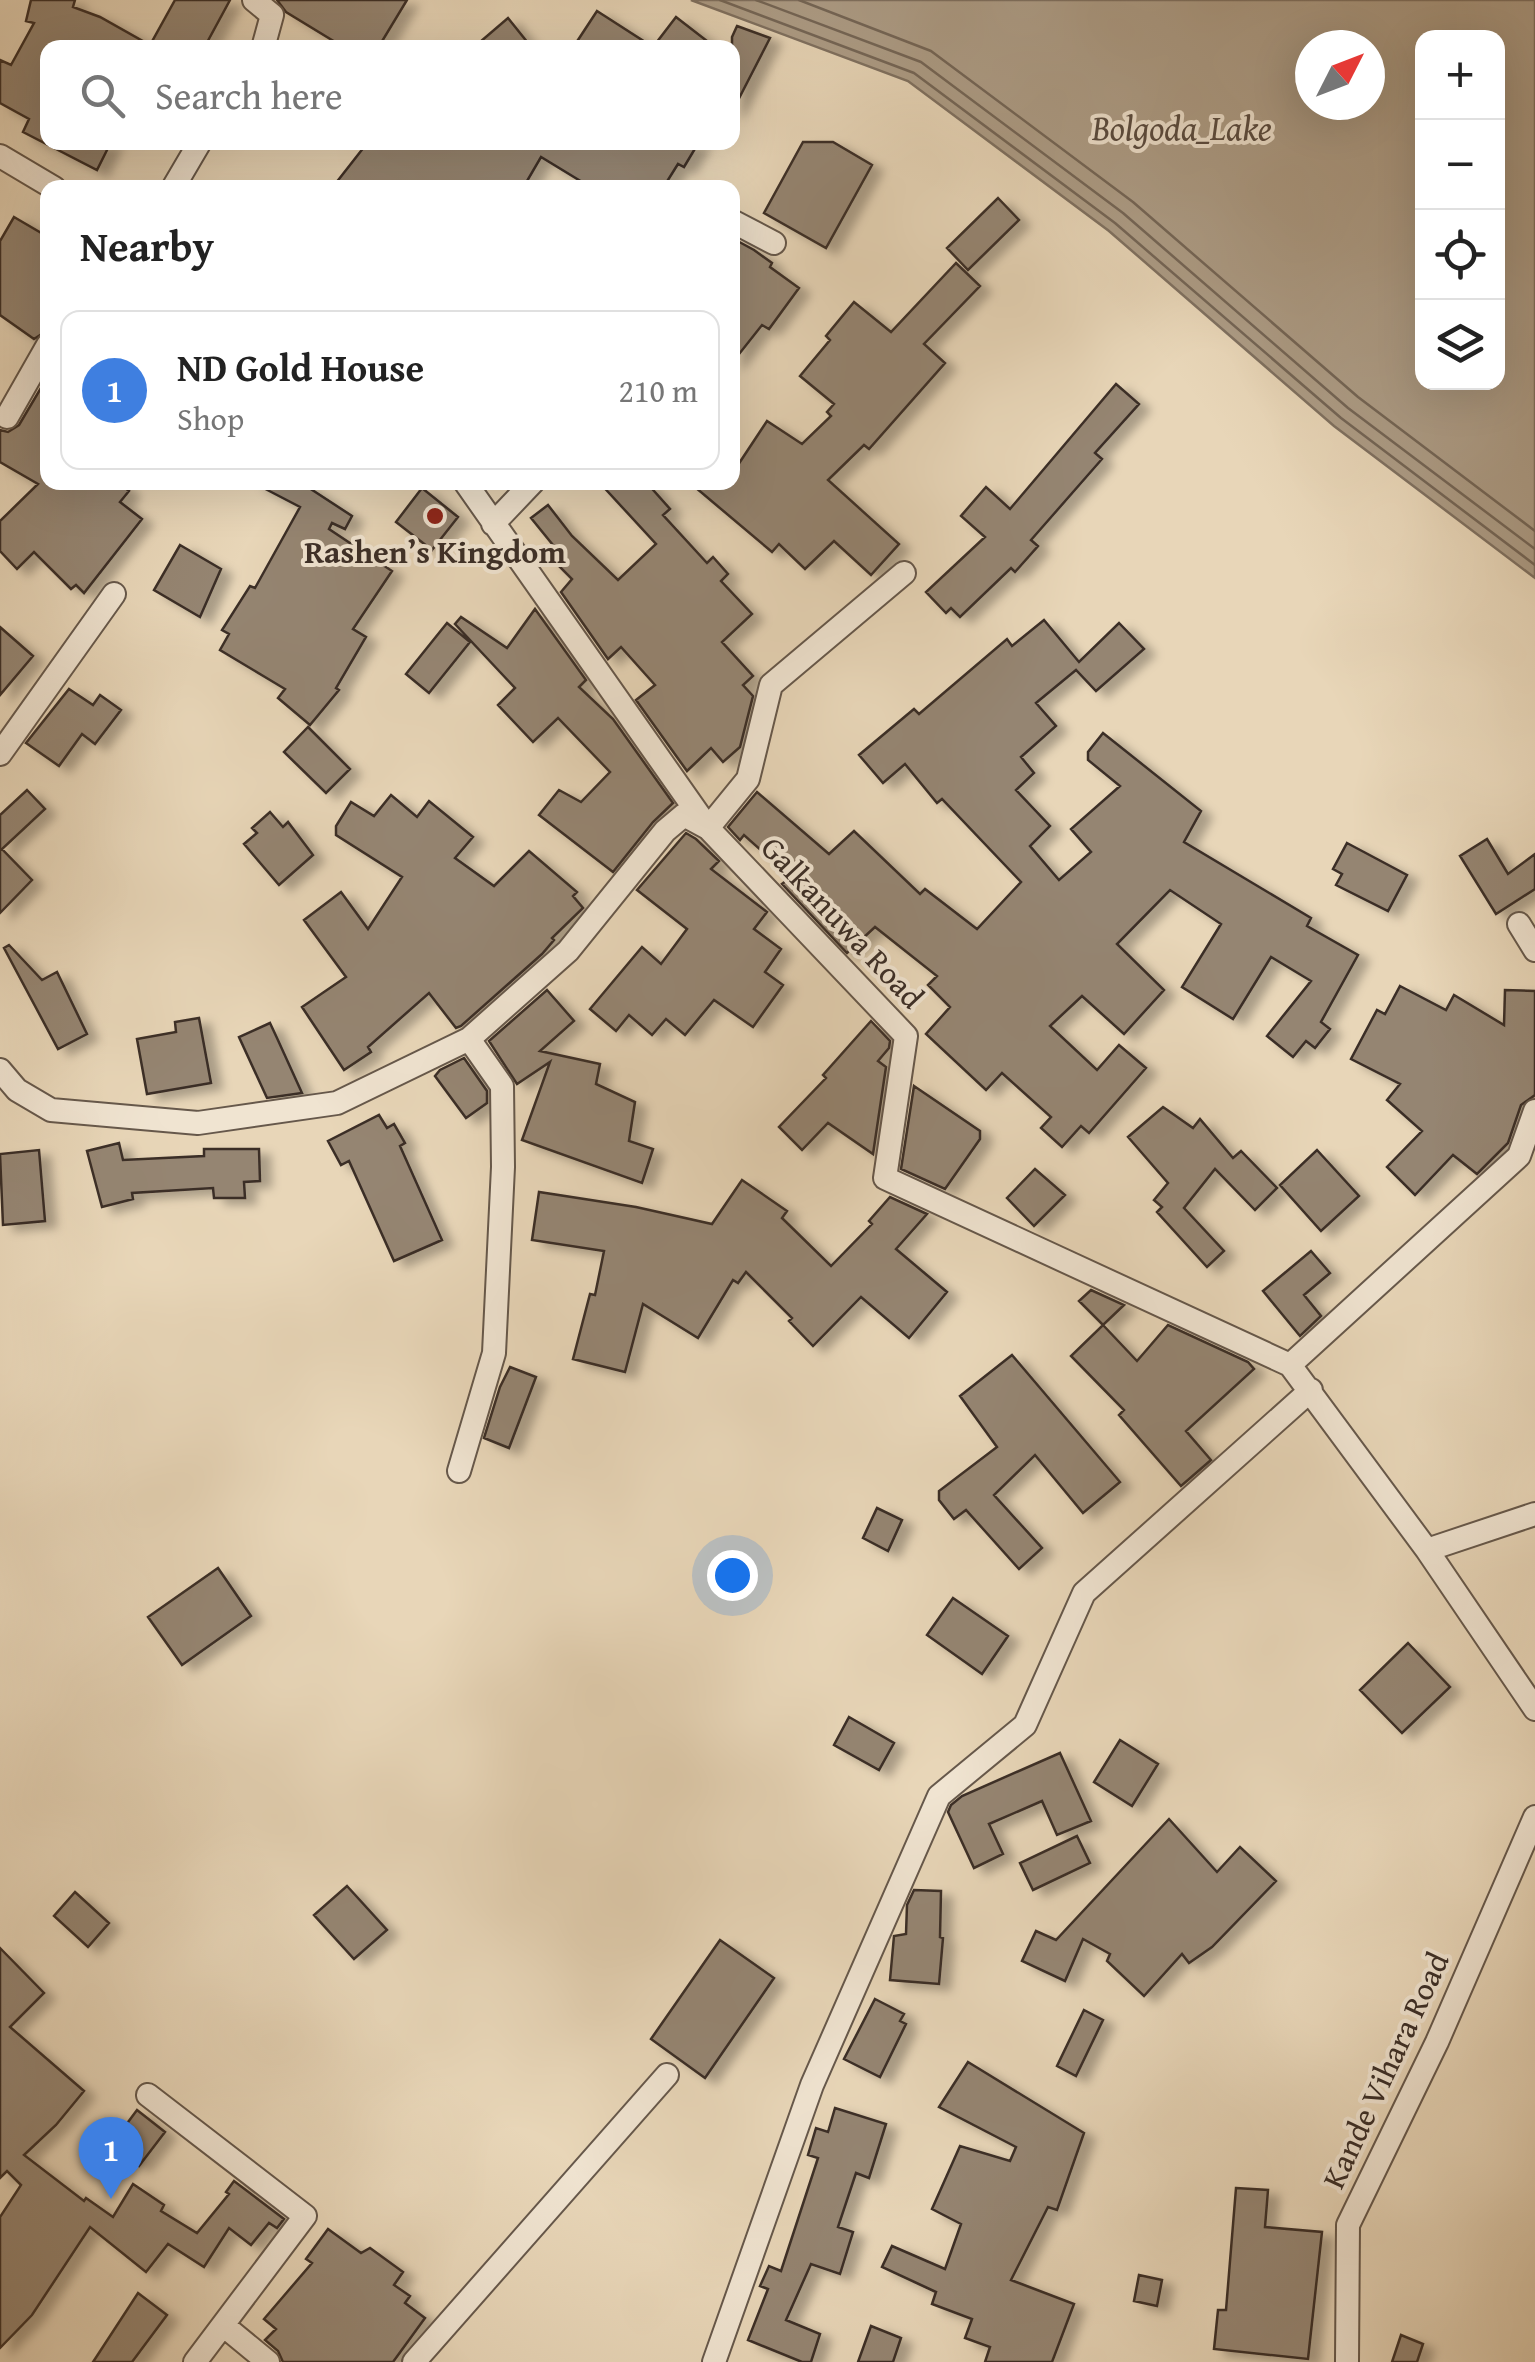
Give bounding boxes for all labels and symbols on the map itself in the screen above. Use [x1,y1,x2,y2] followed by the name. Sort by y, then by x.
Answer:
[1295,30,1385,120] north arrow
[1091,102,1272,153] water label: Bolgoda_Lake
[424,505,446,527] marker: Rashen’s Kingdom
[304,528,566,575] place label: Rashen’s Kingdom
[750,825,936,1019] street label: Galkanuwa Road
[707,1550,758,1601] your location
[1310,1944,1460,2196] street label: Kande Vihara Road
[78,2116,144,2199] pin: 1

